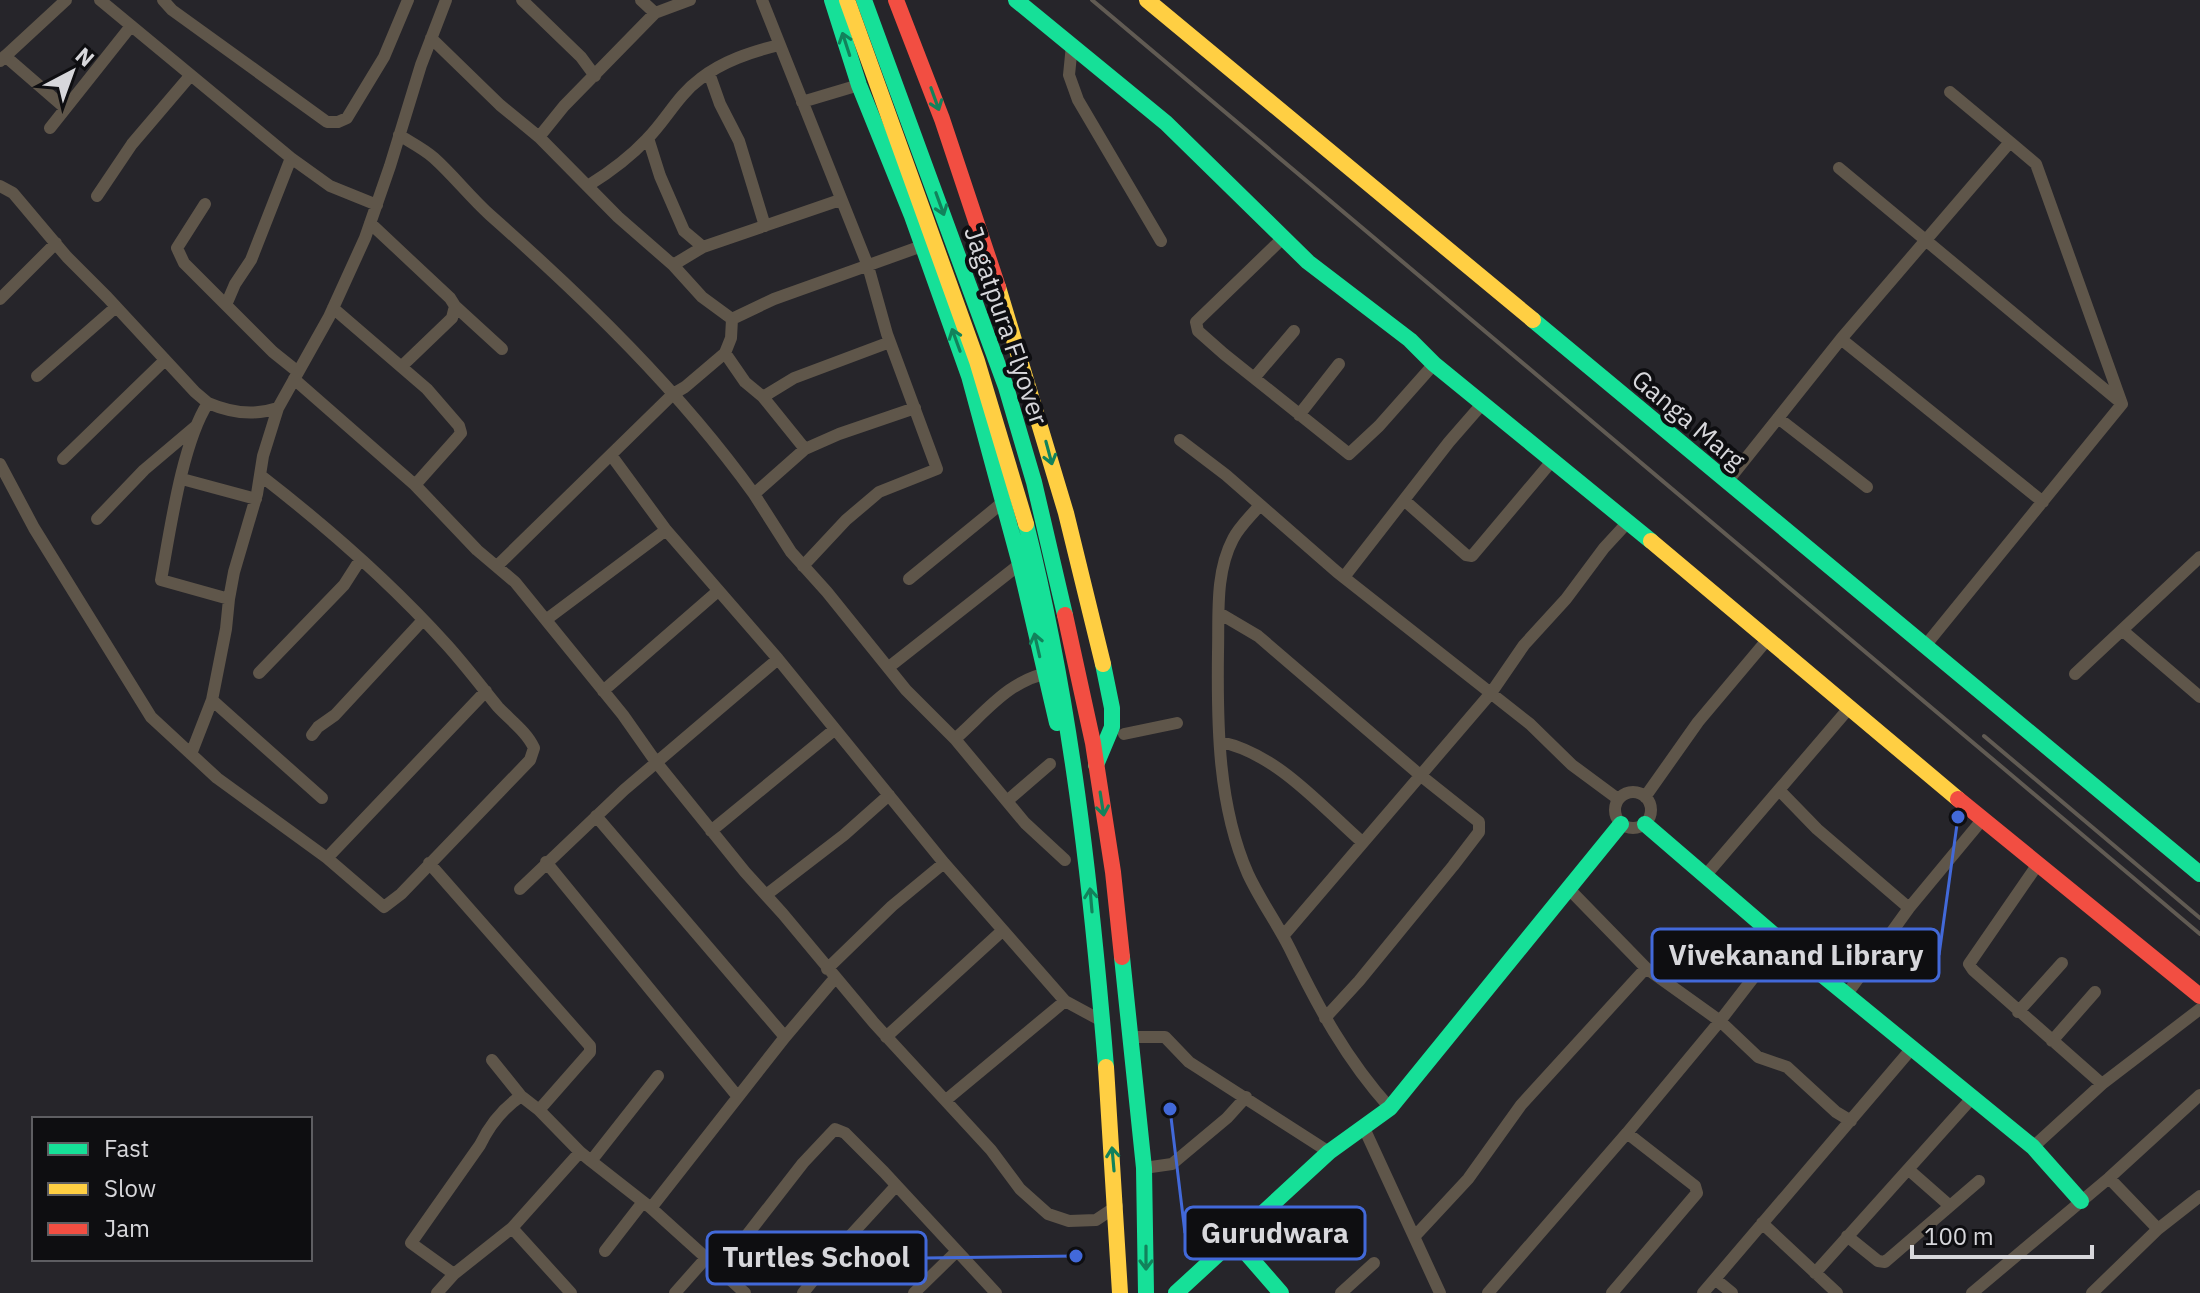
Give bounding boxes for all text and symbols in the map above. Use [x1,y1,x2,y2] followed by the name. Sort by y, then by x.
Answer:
[838,31,853,57] one-way arrow
[32,32,112,112] north arrow
[70,40,101,73] text: N
[928,86,943,111] one-way arrow
[934,192,948,216] one-way arrow
[957,221,1057,429] street label: Jagatpura Flyover
[948,328,962,353] one-way arrow
[1625,362,1753,477] street label: Ganga Marg
[1042,439,1057,465] one-way arrow
[1029,633,1044,658] one-way arrow
[1096,791,1111,817] one-way arrow
[1083,887,1098,914] one-way arrow
[1652,929,1939,981] callout: Vivekanand Library
[1669,936,1924,973] text: Vivekanand Library
[32,1117,312,1261] legend
[104,1132,149,1164] text: Fast
[1105,1146,1120,1173] one-way arrow
[104,1172,156,1204] text: Slow
[1185,1207,1365,1259] callout: Gurudwara
[1912,1209,2092,1259] scale bar
[104,1212,150,1244] text: Jam
[1201,1214,1349,1251] text: Gurudwara
[1924,1220,1994,1252] text: 100 m
[707,1232,926,1284] callout: Turtles School
[722,1238,910,1275] text: Turtles School
[1138,1244,1154,1271] one-way arrow

